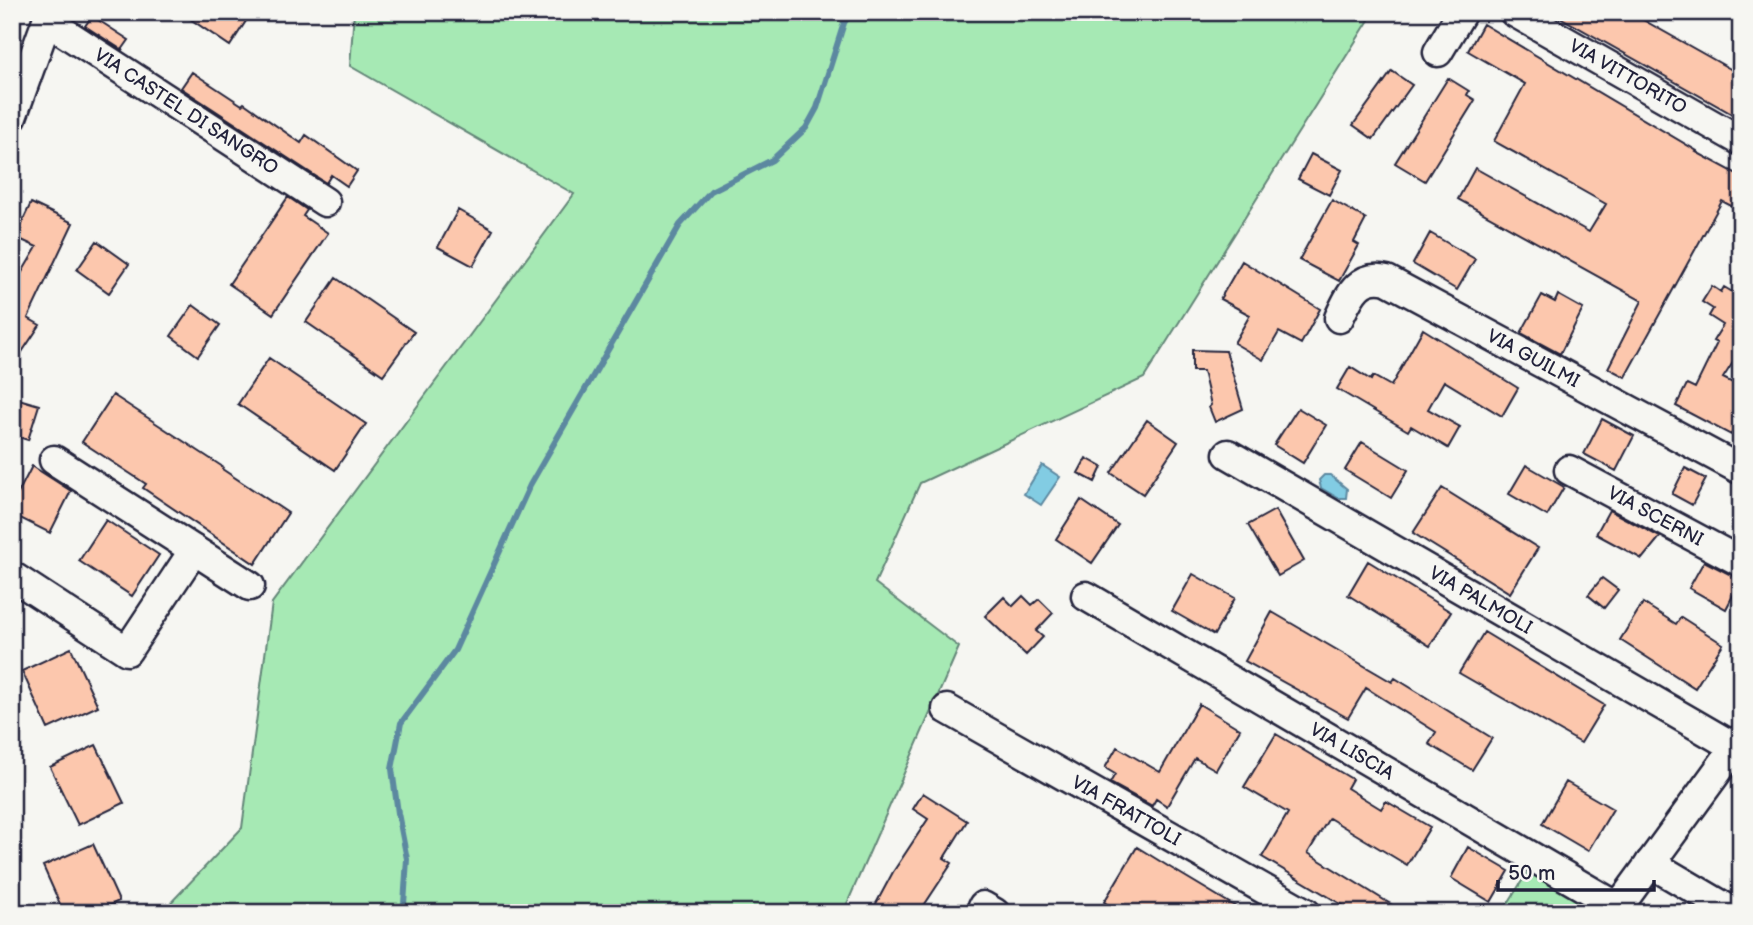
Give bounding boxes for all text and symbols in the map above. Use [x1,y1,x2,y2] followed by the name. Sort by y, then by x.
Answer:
[1565,34,1691,119] street label: VIA VITTORITO
[90,43,282,180] street label: VIA CASTEL DI SANGRO
[1483,324,1584,393] street label: VIA GUILMI
[1604,481,1707,551] street label: VIA SCERNI
[1425,561,1536,639] street label: VIA PALMOLI
[1306,718,1399,785] street label: VIA LISCIA
[1067,771,1185,851] street label: VIA FRATTOLI
[1498,848,1653,892] scale bar
[1508,861,1555,886] text: 50 m

